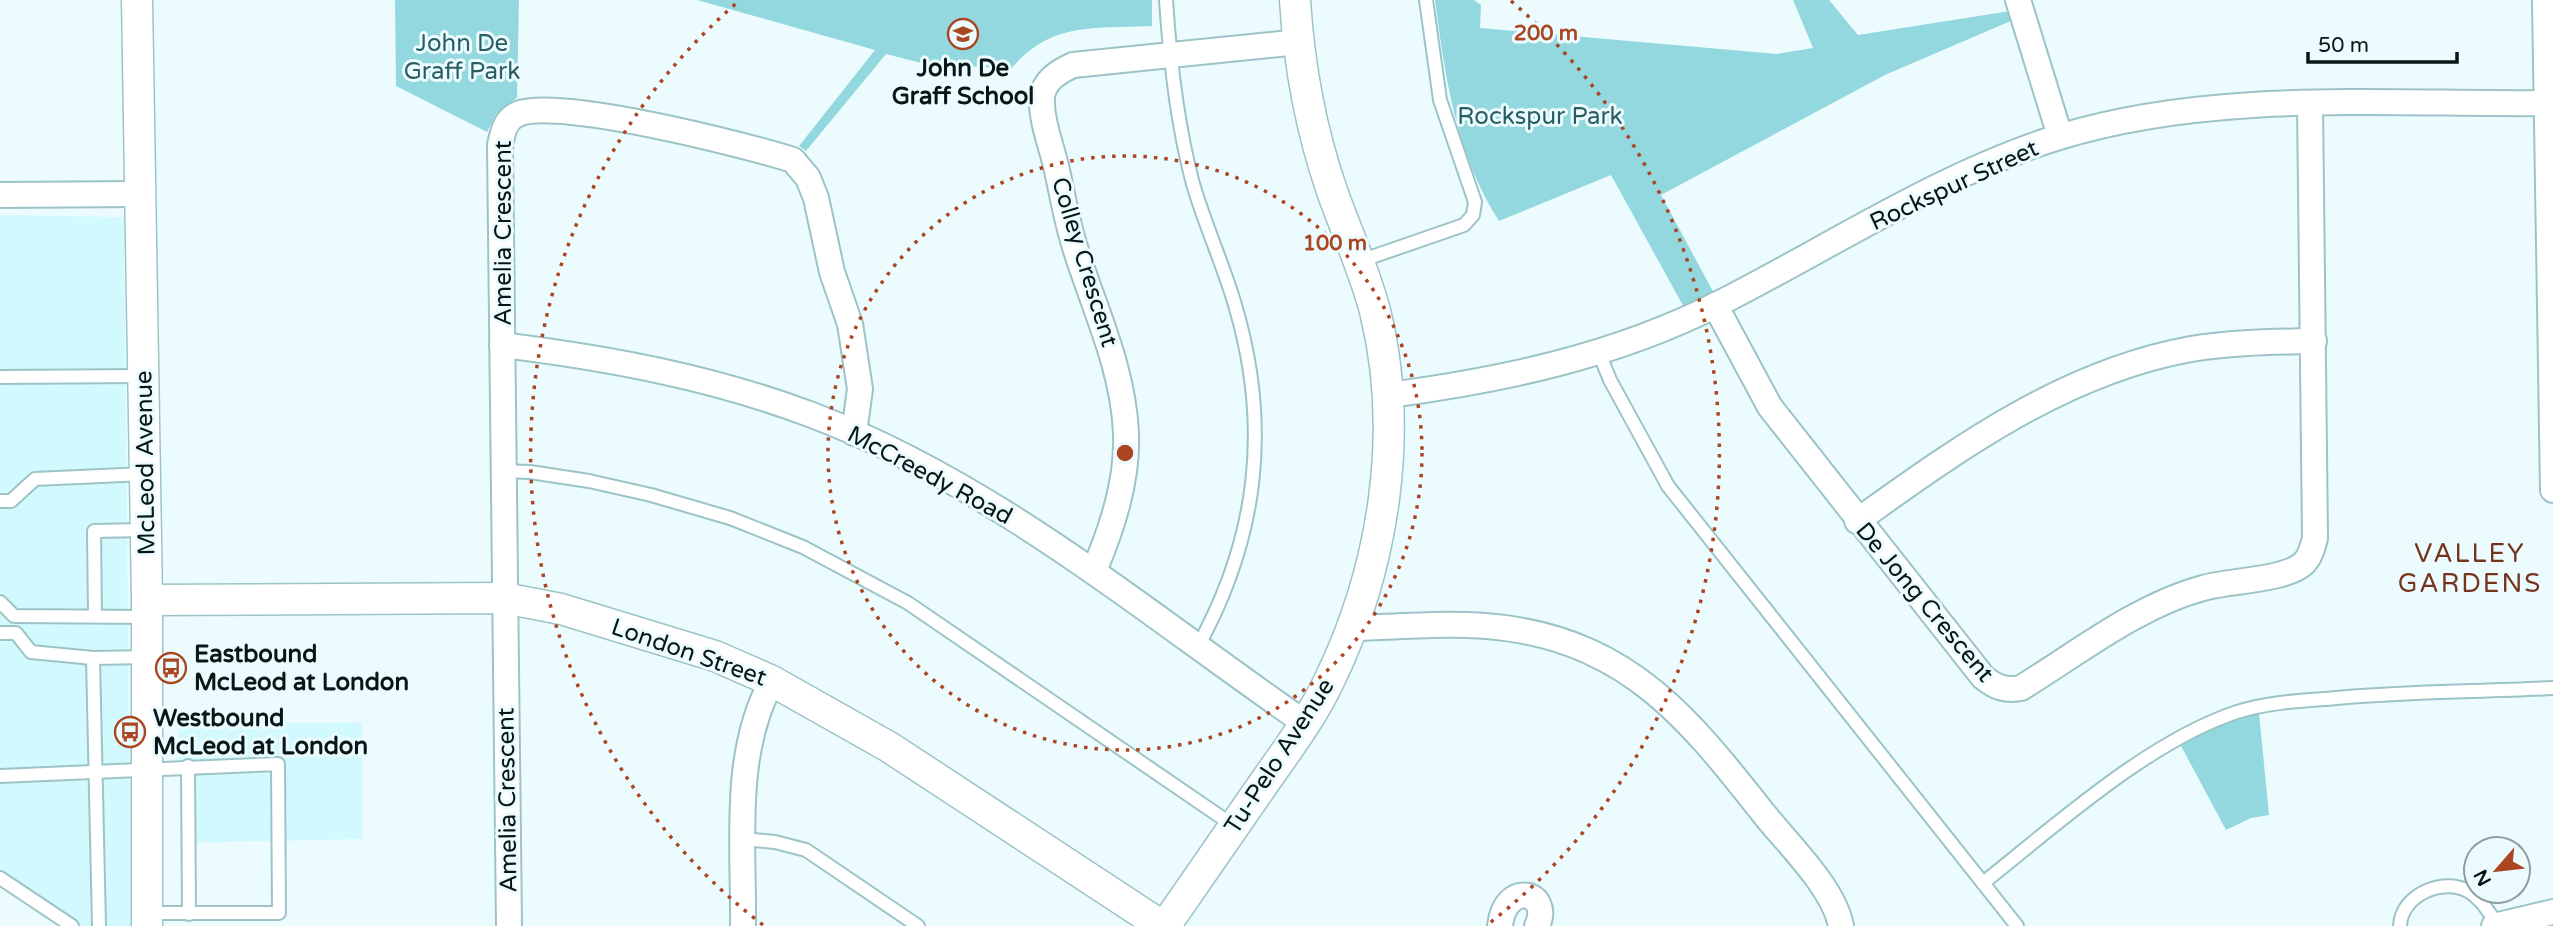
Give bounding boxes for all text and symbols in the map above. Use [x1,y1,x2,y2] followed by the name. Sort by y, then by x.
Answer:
[946,17,980,51] school or university icon: John De Graff School
[1514,21,1578,46] text: 200 m
[2308,21,2457,65] scale bar
[404,29,520,86] park label: John De Graff Park
[2318,33,2369,58] text: 50 m
[892,54,1034,111] place label: John De Graff School
[1457,102,1623,131] park label: Rockspur Park
[1865,134,2043,237] street label: Rockspur Street
[489,140,518,326] street label: Amelia Crescent
[1045,174,1124,350] street label: Colley Crescent
[1303,231,1367,256] text: 100 m
[129,370,162,556] street label: McLeod Avenue
[842,420,1017,531] street label: McCreedy Road
[1113,441,1137,465] centre of rings
[1849,517,2000,688] street label: De Jong Crescent
[2398,538,2542,599] district label: VALLEY GARDENS
[607,612,770,693] street label: London Street
[194,640,409,697] place label: Eastbound McLeod at London
[154,651,188,685] bus stop icon: Eastbound McLeod at London
[1218,673,1341,840] street label: Tu-Pelo Avenue
[153,704,368,761] place label: Westbound McLeod at London
[491,707,524,893] street label: Amelia Crescent
[113,715,147,749] bus stop icon: Westbound McLeod at London
[2462,835,2532,905] north arrow
[2470,866,2496,889] text: N

